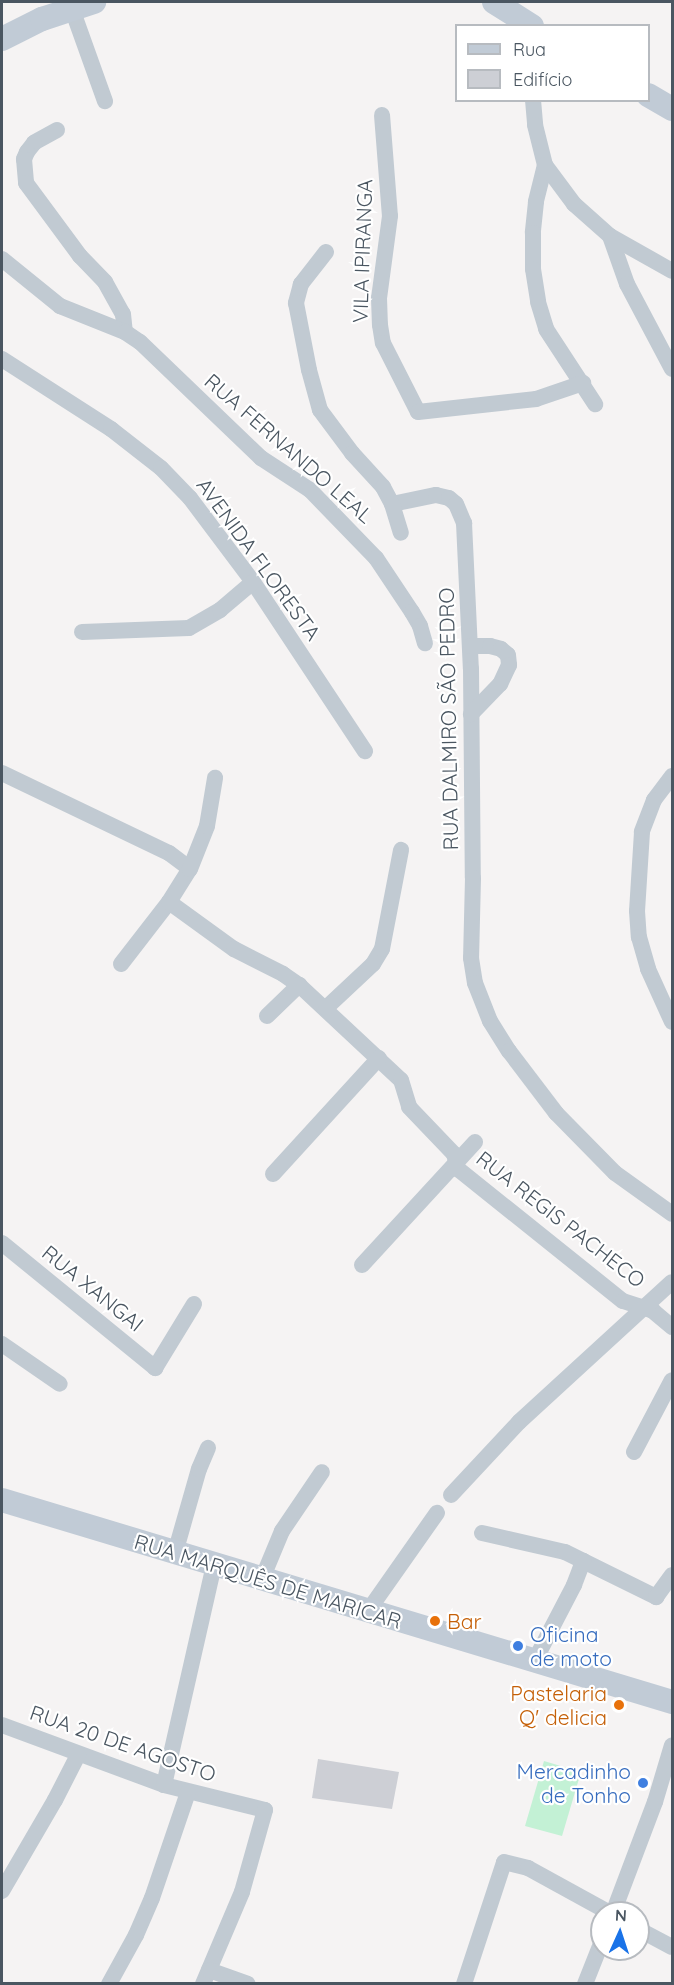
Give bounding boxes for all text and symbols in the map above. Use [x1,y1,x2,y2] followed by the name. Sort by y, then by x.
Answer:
[455,24,650,102] legend
[513,38,546,61] text: Rua
[513,68,572,91] text: Edifício
[347,179,377,323] street label: VILA IPIRANGA
[200,368,378,528] street label: RUA FERNANDO LEAL
[192,473,326,645] street label: AVENIDA FLORESTA
[433,587,463,851] street label: RUA DALMIRO SÃO PEDRO
[472,1145,650,1293] street label: RUA REGIS PACHECO
[37,1239,149,1337] street label: RUA XANGAI
[131,1528,405,1634] street label: RUA MARQUÊS DE MARICAR
[447,1608,481,1634] place label: Bar
[428,1614,442,1628] marker: Bar
[530,1621,612,1671] place label: Oficina de moto
[511,1639,525,1653] marker: Oficina de moto
[510,1680,607,1730] place label: Pastelaria Q' delicia
[612,1698,626,1712] marker: Pastelaria Q' delicia
[27,1699,219,1787] street label: RUA 20 DE AGOSTO
[517,1758,631,1808] place label: Mercadinho de Tonho
[636,1776,650,1790] marker: Mercadinho de Tonho
[590,1901,650,1961] north arrow
[614,1905,627,1925] text: N

